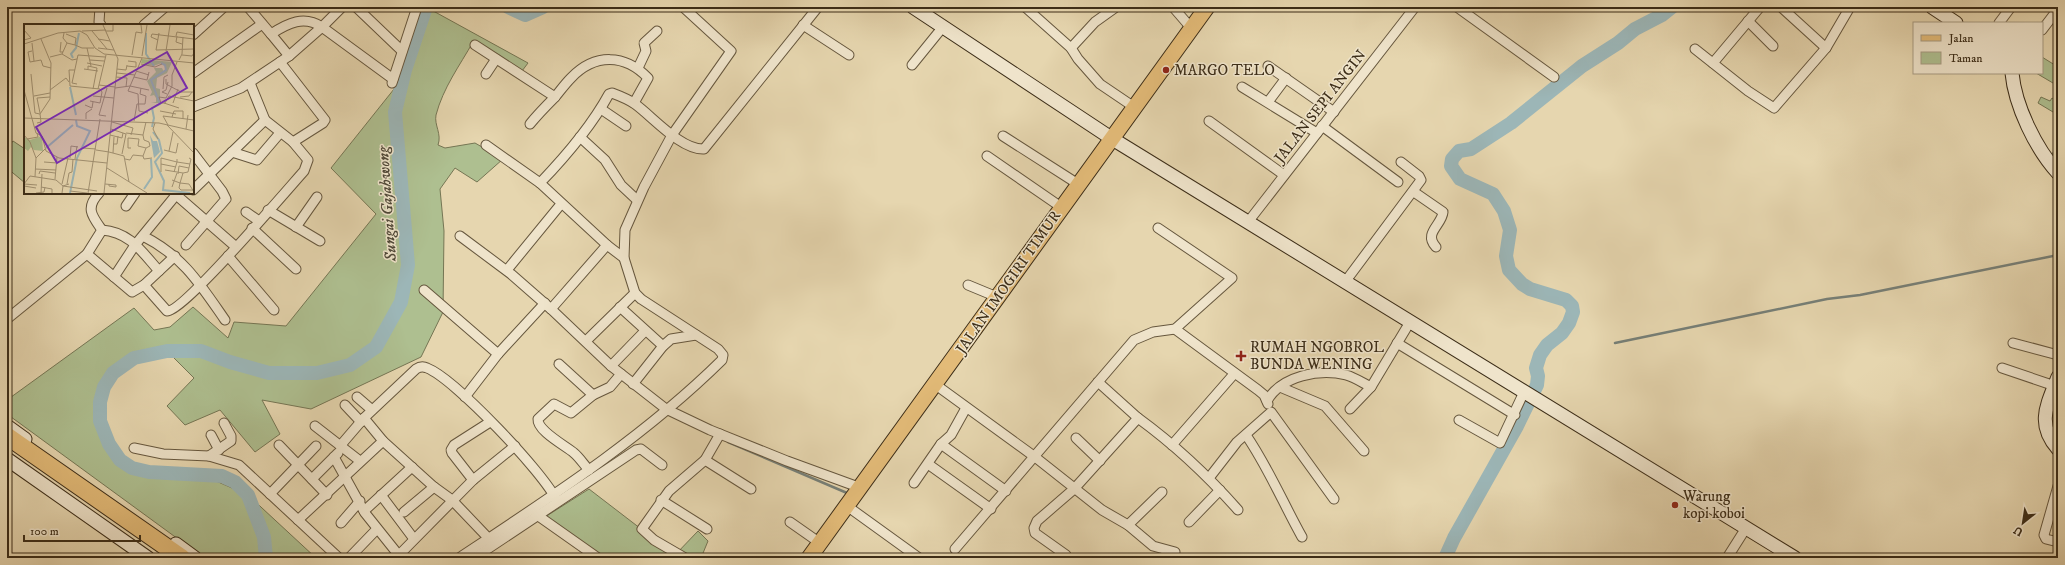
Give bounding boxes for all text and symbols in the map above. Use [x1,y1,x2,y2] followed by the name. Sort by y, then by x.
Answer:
[1913,22,2043,74] legend
[24,24,194,194] inset map
[1948,31,1974,46] text: Jalan
[1269,46,1371,168] street label: JALAN SEPI ANGIN
[1949,51,1983,66] text: Taman
[1174,61,1275,80] place label: MARGO TELO
[1161,65,1171,75] marker: MARGO TELO
[373,144,401,263] water label: Sungai Gajahwong
[951,207,1065,359] street label: JALAN IMOGIRI TIMUR
[1250,338,1384,374] place label: RUMAH NGOBROL BUNDA WENING
[1235,350,1247,362] marker: RUMAH NGOBROL BUNDA WENING
[1682,487,1745,523] place label: Warung kopi koboi
[1670,500,1680,510] marker: Warung kopi koboi
[2003,503,2043,543] north arrow
[24,517,140,543] scale bar
[2011,522,2026,539] text: U
[30,524,59,539] text: 100 m

